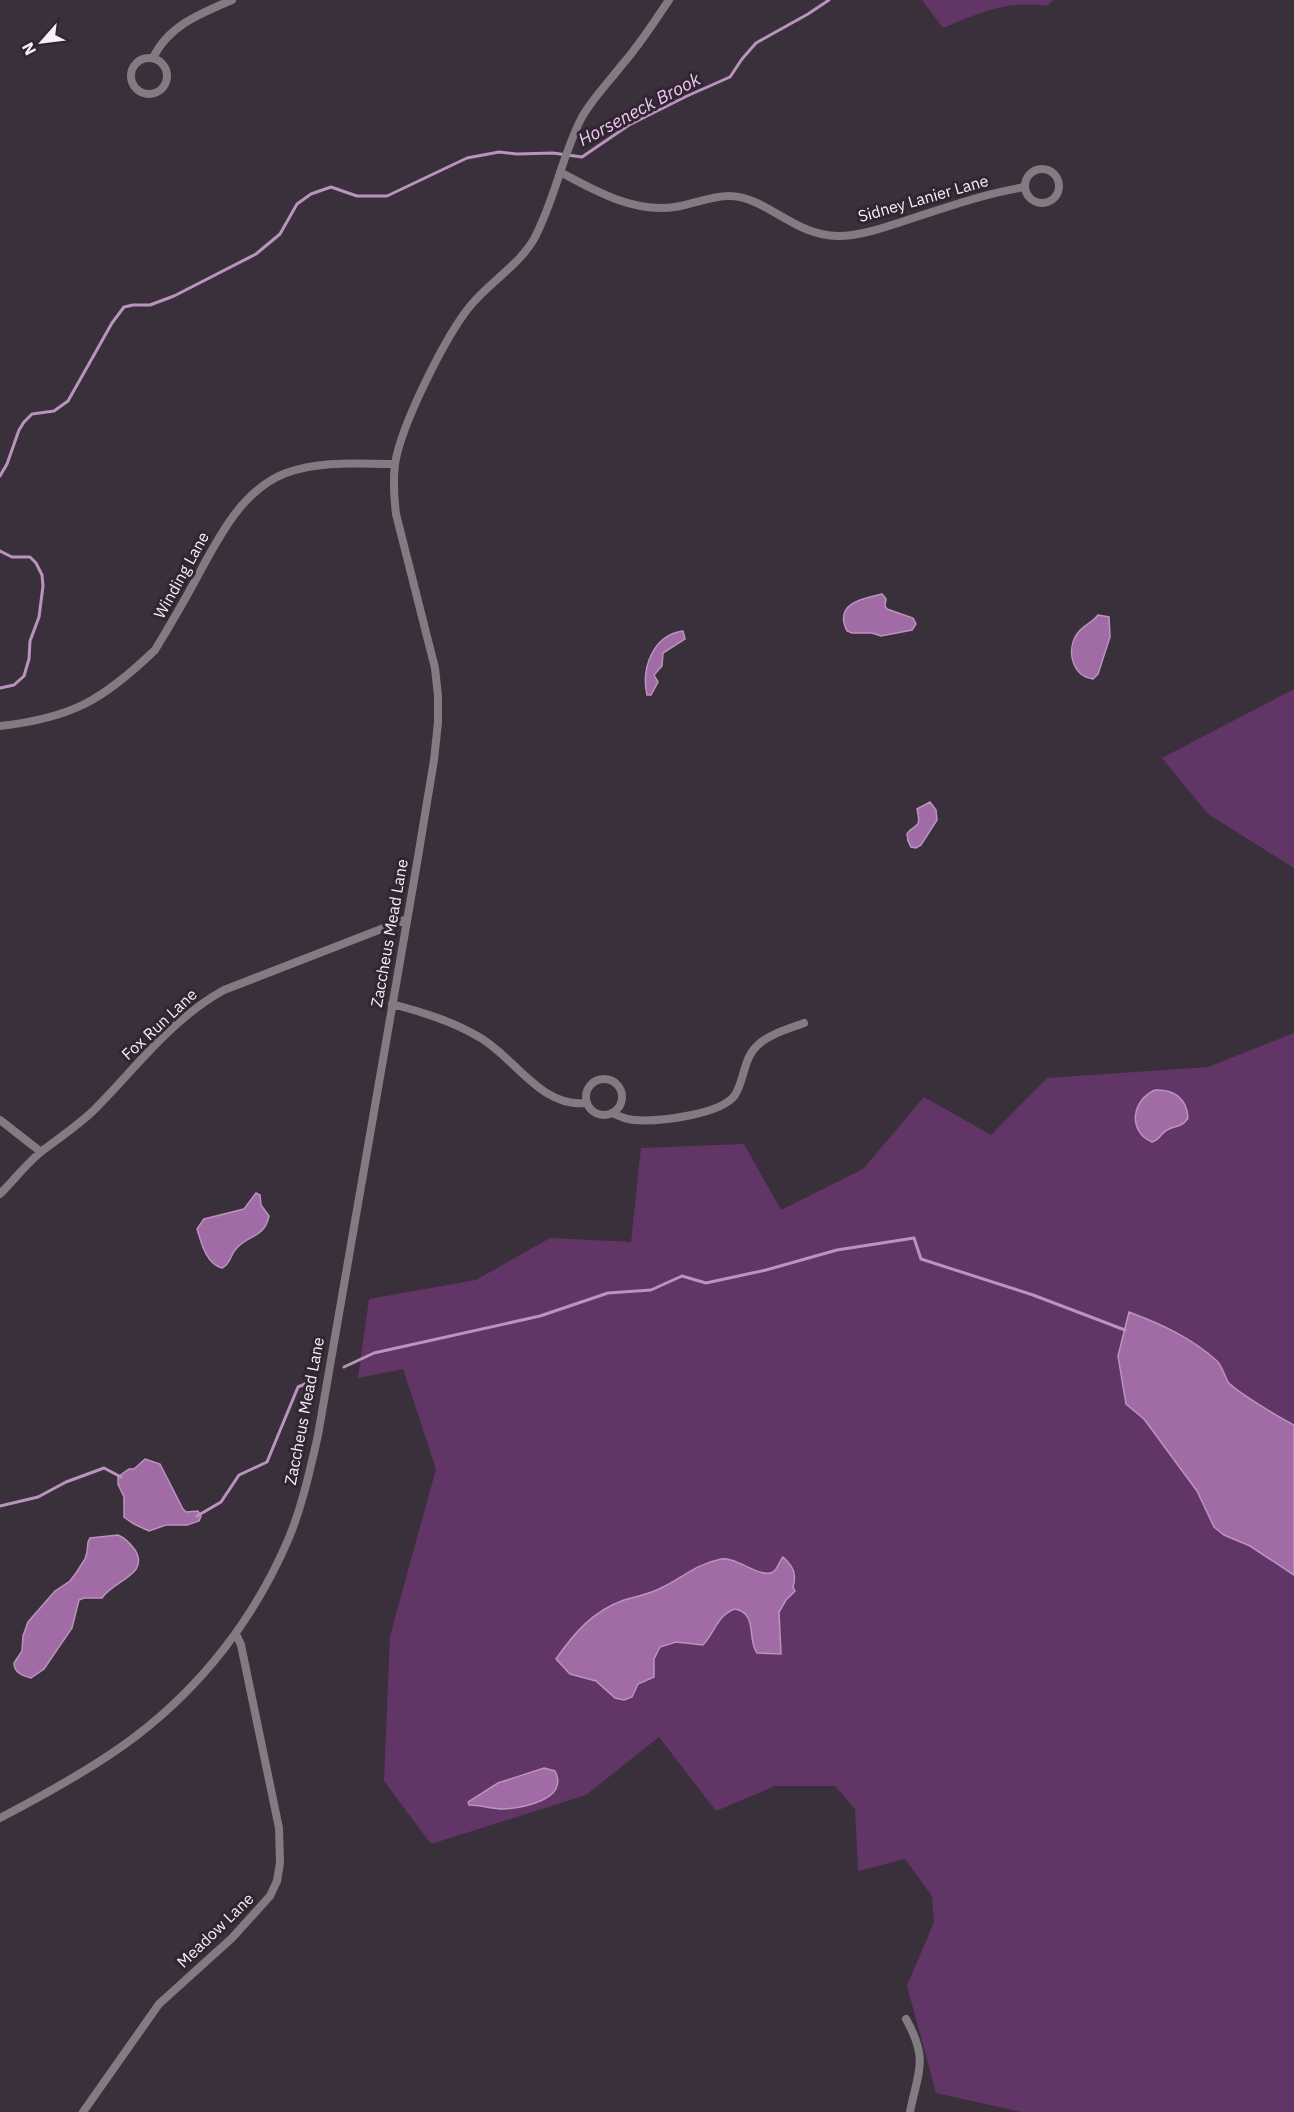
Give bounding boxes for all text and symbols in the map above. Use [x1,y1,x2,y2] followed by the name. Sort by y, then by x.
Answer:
[12,12,72,72] north arrow
[17,39,40,59] text: N
[574,67,705,151] water label: Horseneck Brook
[856,170,991,226] street label: Sidney Lanier Lane
[149,528,213,622] street label: Winding Lane
[366,857,412,1009] street label: Zaccheus Mead Lane
[117,984,201,1064] street label: Fox Run Lane
[280,1335,328,1487] street label: Zaccheus Mead Lane
[172,1888,258,1972] street label: Meadow Lane

